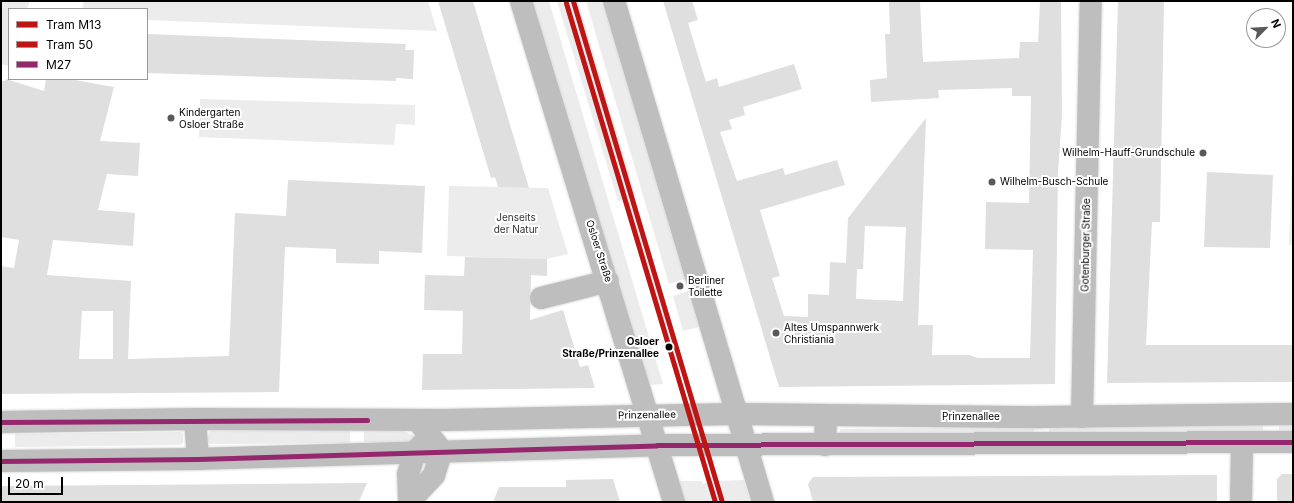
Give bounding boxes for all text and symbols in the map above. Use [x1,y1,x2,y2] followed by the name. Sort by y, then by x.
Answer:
[8,8,148,80] legend
[1246,8,1286,48] north arrow
[46,17,101,32] text: Tram M13
[1268,17,1284,30] text: N
[46,37,93,52] text: Tram 50
[46,57,71,72] text: M27
[179,106,244,130] place label: Kindergarten Osloer Straße
[166,113,176,123] marker: Kindergarten Osloer Straße
[1062,147,1195,159] place label: Wilhelm-Hauff-Grundschule
[1198,148,1208,158] marker: Wilhelm-Hauff-Grundschule
[1000,176,1108,188] place label: Wilhelm-Busch-Schule
[987,177,997,187] marker: Wilhelm-Busch-Schule
[1079,198,1093,292] street label: Gotenburger Straße
[494,211,538,234] park label: Jenseits der Natur
[583,218,615,284] street label: Osloer Straße
[688,274,725,298] place label: Berliner Toilette
[675,281,685,291] marker: Berliner Toilette
[784,321,879,344] place label: Altes Umspannwerk Christiania
[771,328,781,338] marker: Altes Umspannwerk Christiania
[562,335,659,358] place label: Osloer Straße/Prinzenallee
[662,340,676,354] marker: Osloer Straße/Prinzenallee
[618,408,676,422] street label: Prinzenallee
[942,411,1000,423] street label: Prinzenallee
[10,469,65,495] scale bar
[15,476,44,491] text: 20 m

